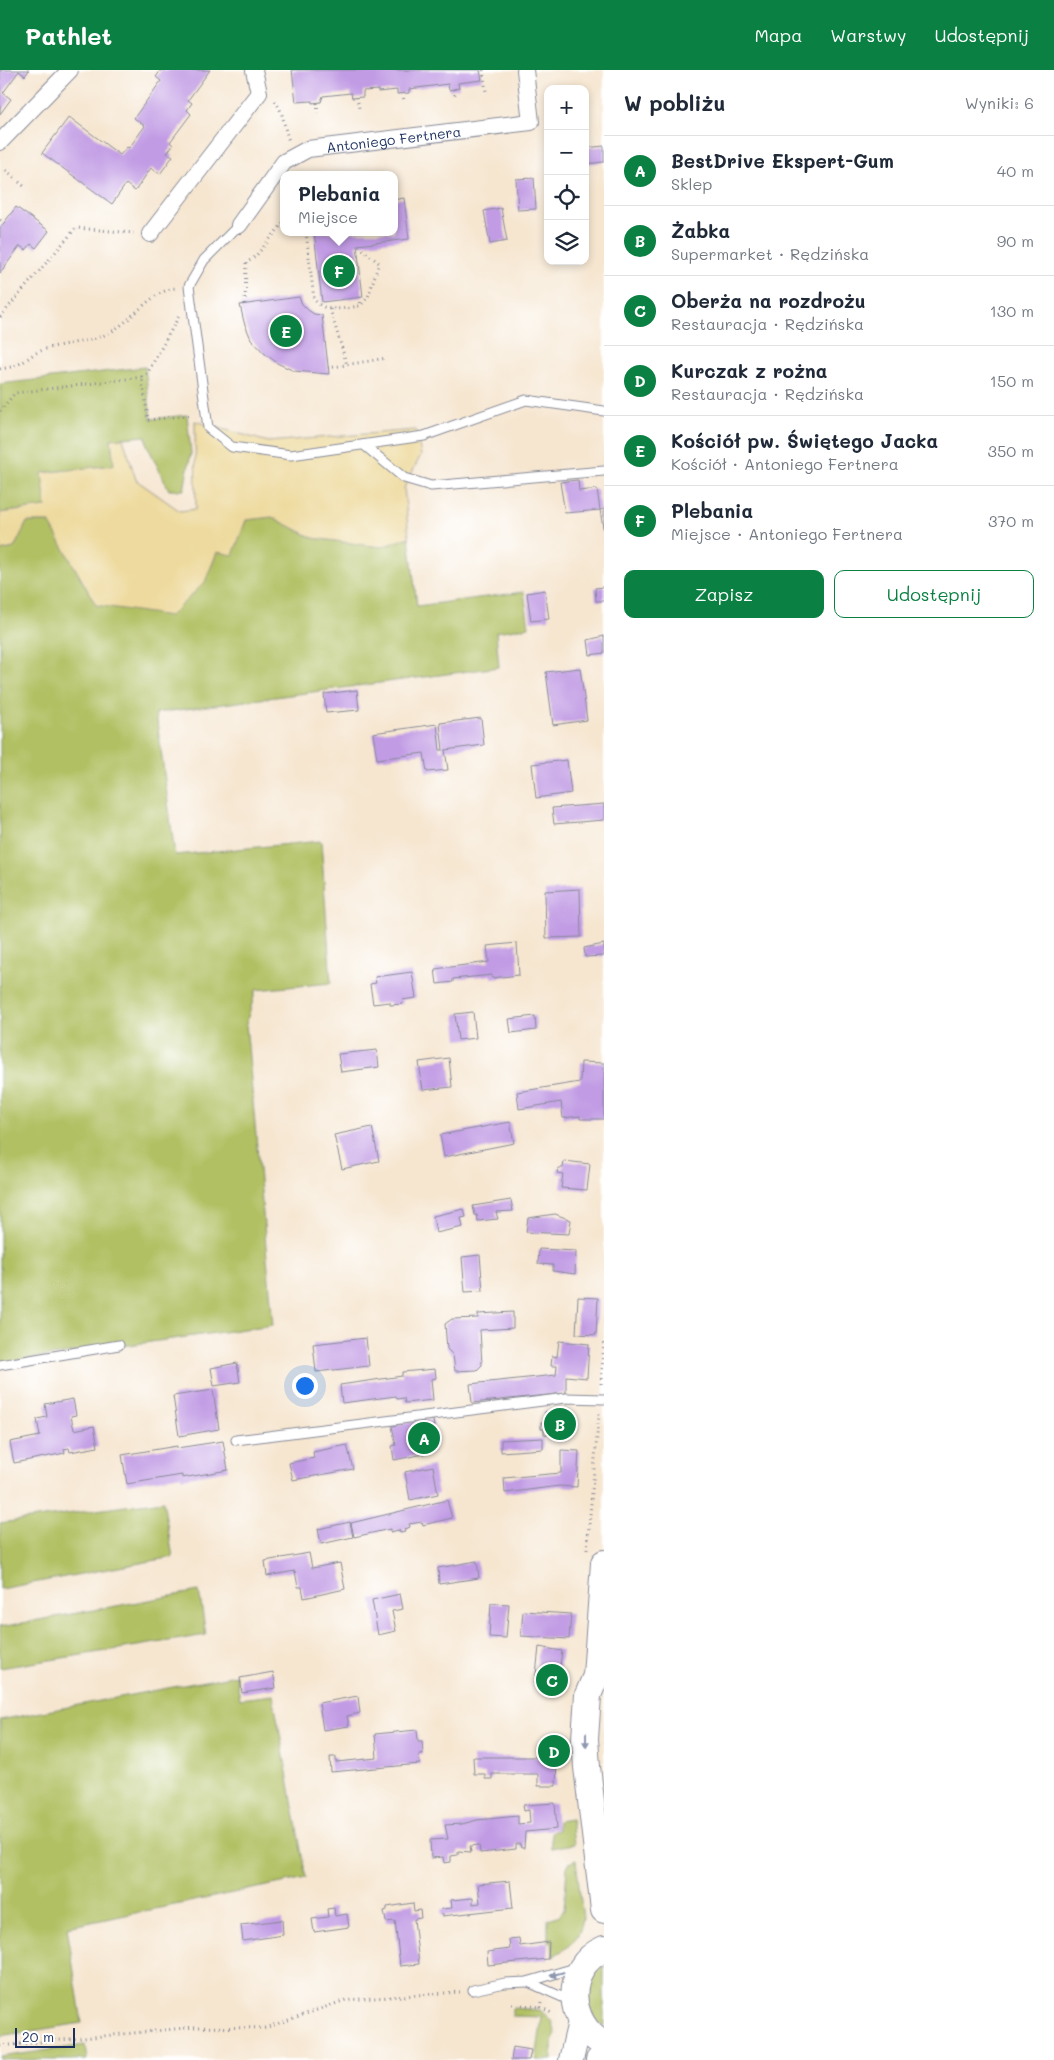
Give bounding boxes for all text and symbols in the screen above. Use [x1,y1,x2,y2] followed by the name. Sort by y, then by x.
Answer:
[25,20,112,51] text: Pathlet
[754,23,802,47] text: Mapa
[830,23,906,47] text: Warstwy
[934,23,1029,47] text: Udostępnij
[544,85,589,265] map controls
[544,85,589,130] button: +
[624,89,725,116] text: W pobliżu
[965,92,1034,113] text: Wyniki: 6
[325,121,462,156] street label: Antoniego Fertnera
[544,130,589,175] button: −
[671,148,894,173] text: BestDrive Ekspert-Gum
[634,160,646,181] text: A
[997,160,1034,181] text: 40 m
[280,171,398,236] popup
[671,173,712,194] text: Sklep
[544,175,589,220] button: locate
[298,181,380,206] text: Plebania
[298,206,358,227] text: Miejsce
[671,218,730,243] text: Żabka
[544,220,589,265] button: layers
[635,230,645,251] text: B
[997,230,1034,251] text: 90 m
[671,243,869,264] text: Supermarket · Rędzińska
[323,252,355,290] pin: F
[671,288,866,313] text: Oberża na rozdrożu
[634,300,646,321] text: C
[990,300,1034,321] text: 130 m
[270,312,302,350] pin: E
[671,313,864,334] text: Restauracja · Rędzińska
[671,358,827,383] text: Kurczak z rożna
[634,370,646,391] text: D
[990,370,1034,391] text: 150 m
[671,383,864,404] text: Restauracja · Rędzińska
[671,428,938,453] text: Kościół pw. Świętego Jacka
[635,440,645,461] text: E
[988,440,1034,461] text: 350 m
[671,453,899,474] text: Kościół · Antoniego Fertnera
[671,498,753,523] text: Plebania
[635,510,645,531] text: F
[988,510,1034,531] text: 370 m
[671,523,903,544] text: Miejsce · Antoniego Fertnera
[624,570,824,618] button: Zapisz
[834,570,1034,618] button: Udostępnij
[292,1373,318,1399] your location
[544,1405,576,1443] pin: B
[408,1419,440,1457] pin: A
[536,1661,568,1699] pin: C
[538,1732,570,1770] pin: D
[582,1733,590,1749] one-way arrow
[549,1971,564,1979] one-way arrow
[15,2025,75,2048] scale bar
[22,2027,54,2046] text: 20 m

